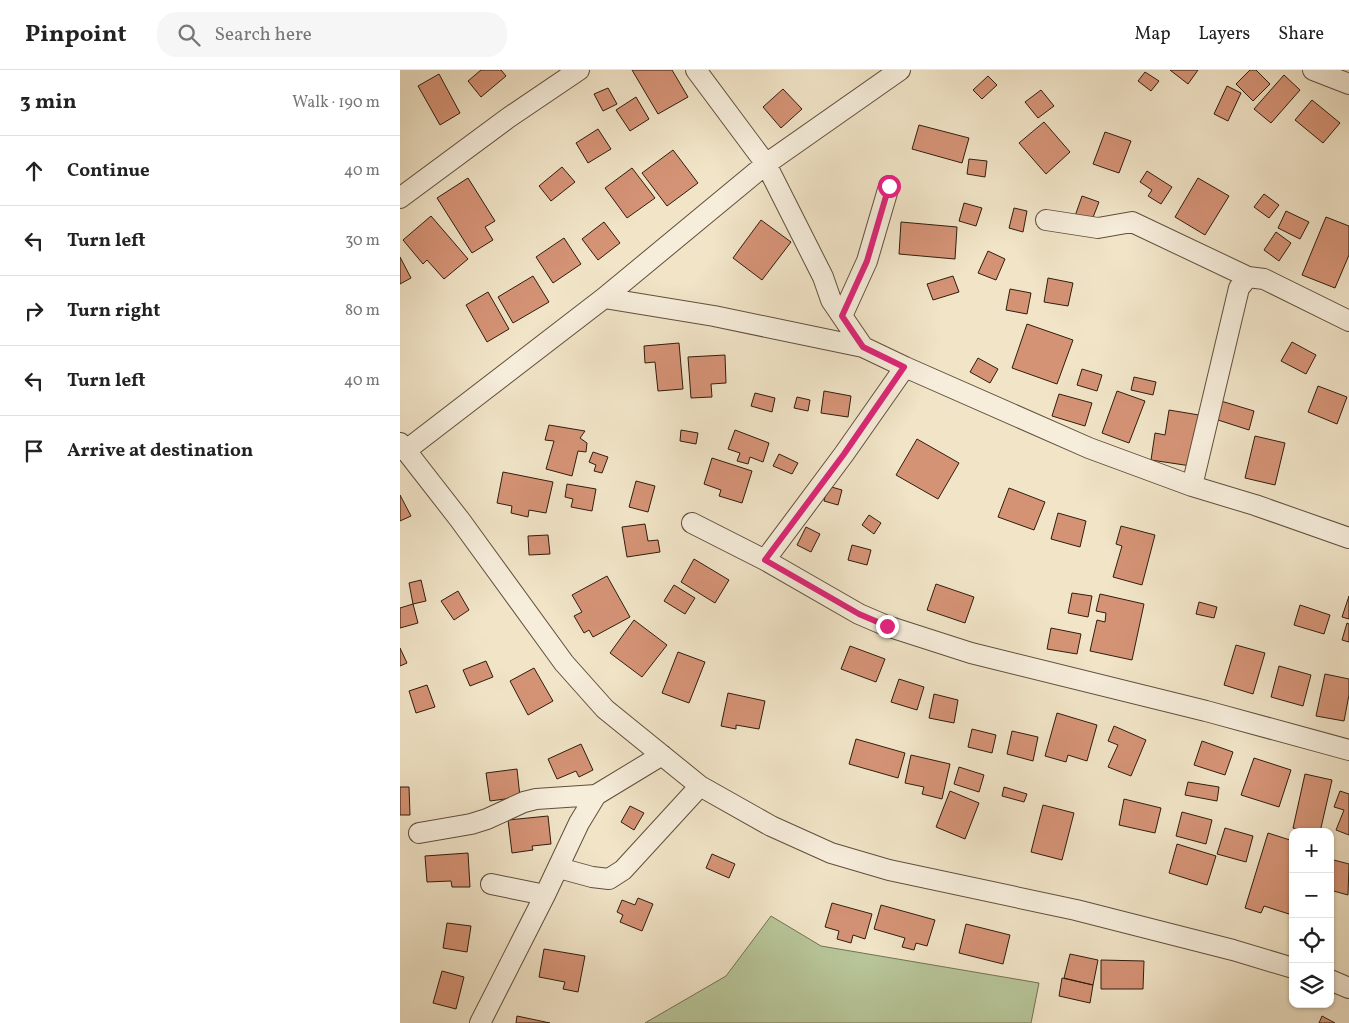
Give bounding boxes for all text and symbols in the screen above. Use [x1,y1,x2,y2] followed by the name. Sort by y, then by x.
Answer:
[157,12,507,57] search box
[25,18,127,52] text: Pinpoint
[175,21,203,49] icon: search
[215,22,312,48] text: Search here
[1134,22,1170,47] text: Map
[1198,22,1250,47] text: Layers
[1278,22,1324,47] text: Share
[20,88,76,117] text: 3 min
[292,92,380,114] text: Walk · 190 m
[20,157,48,185] icon: ahead
[67,158,150,184] text: Continue
[344,160,380,182] text: 40 m
[878,175,901,198] route start
[20,227,48,255] icon: left
[67,228,146,254] text: Turn left
[345,230,380,252] text: 30 m
[20,297,48,325] icon: right
[67,298,160,324] text: Turn right
[345,300,380,322] text: 80 m
[20,367,48,395] icon: left
[67,368,146,394] text: Turn left
[344,370,380,392] text: 40 m
[20,437,48,465] icon: arrive
[67,438,253,464] text: Arrive at destination
[876,615,899,638] route end
[1289,828,1334,1008] map controls
[1289,828,1334,873] button: +
[1289,873,1334,918] button: −
[1289,918,1334,963] button: locate
[1289,963,1334,1008] button: layers

